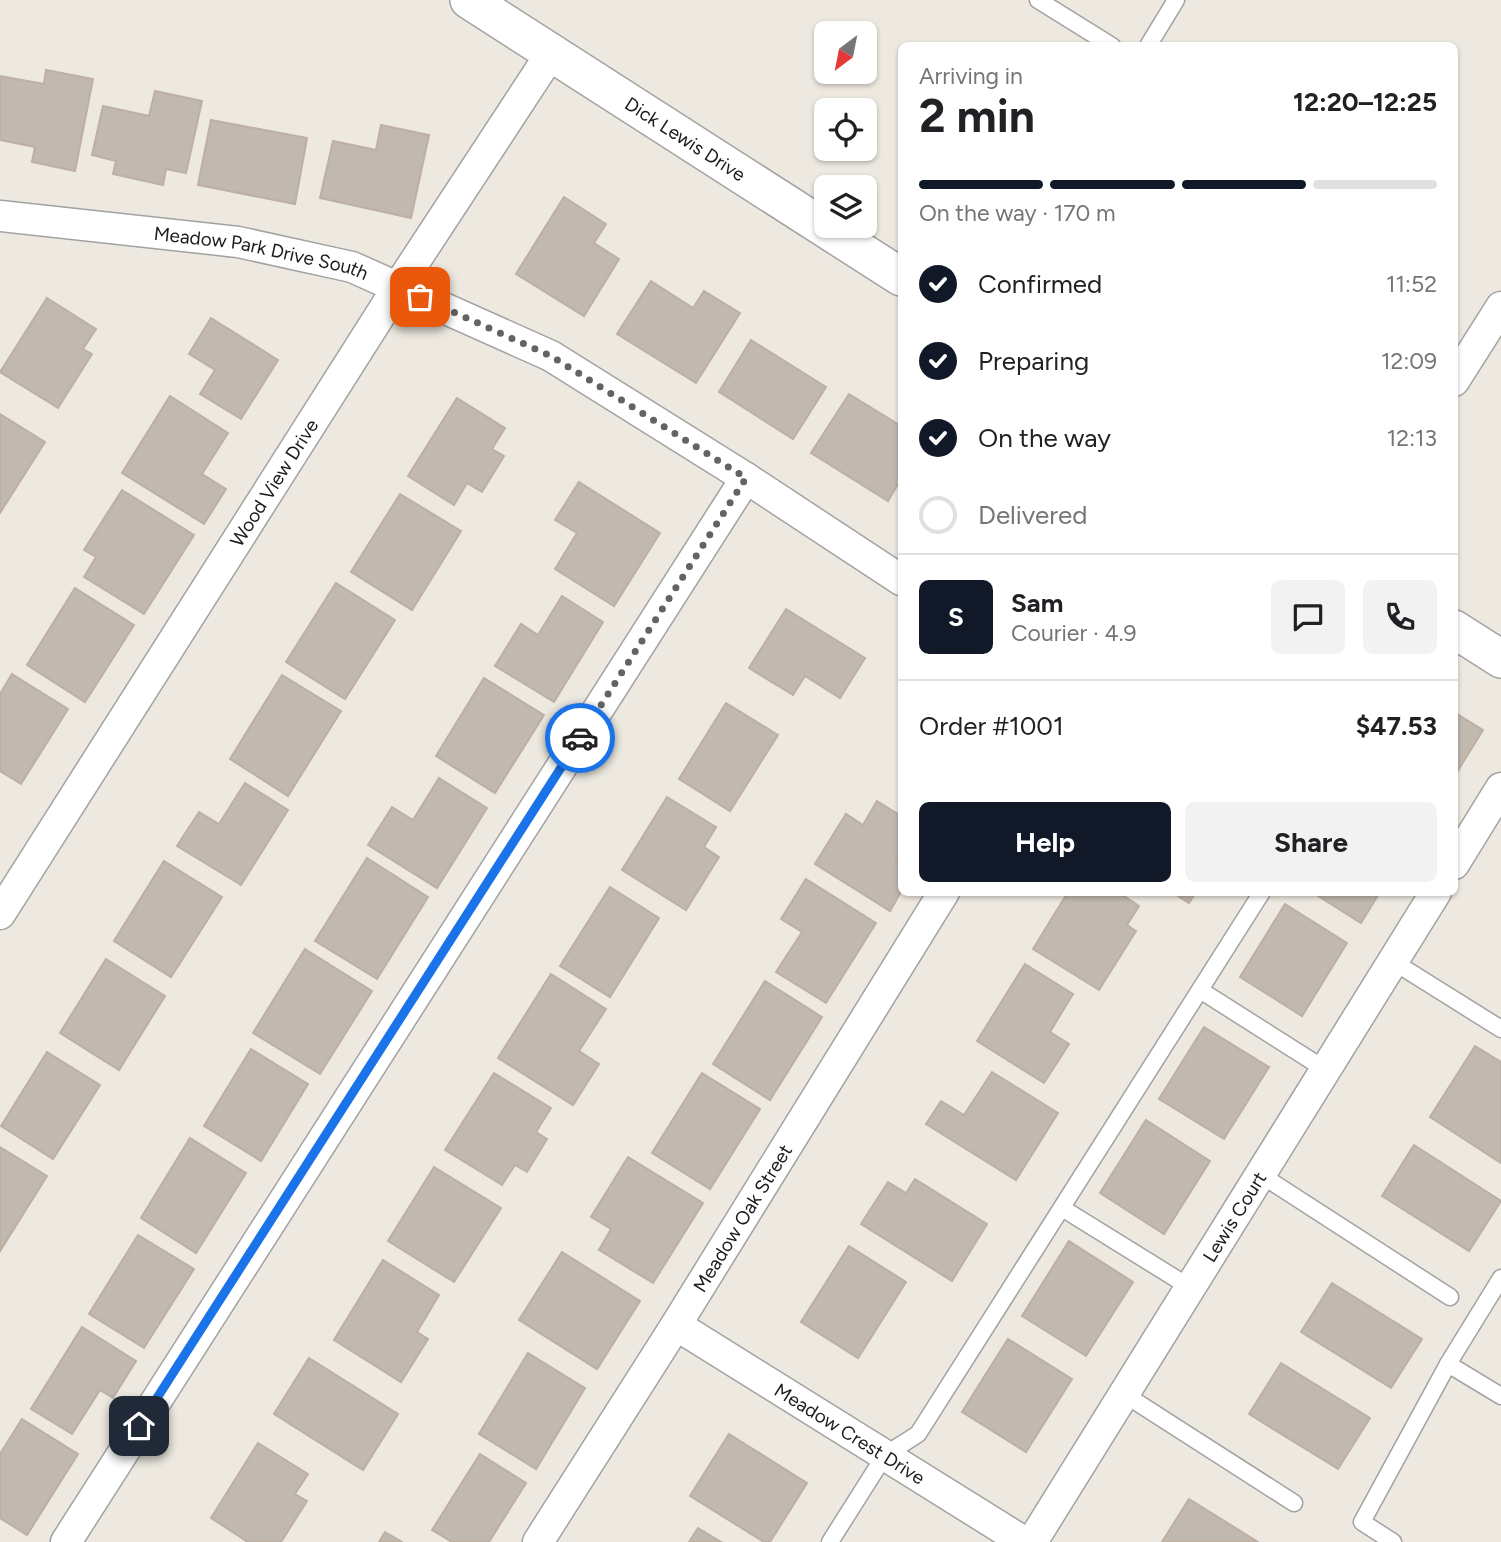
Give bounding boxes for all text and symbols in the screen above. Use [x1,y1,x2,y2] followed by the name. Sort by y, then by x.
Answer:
[814,21,877,84] north arrow
[814,21,877,238] map controls
[919,62,1023,90] text: Arriving in
[1293,86,1437,118] text: 12:20–12:25
[919,88,1035,144] text: 2 min
[621,92,750,186] street label: Dick Lewis Drive
[814,98,877,161] button: locate
[814,175,877,238] button: layers
[919,199,1116,227] text: On the way · 170 m
[153,222,372,285] street label: Meadow Park Drive South
[919,265,957,303] icon: check
[390,267,450,327] pin
[978,268,1102,300] text: Confirmed
[1386,270,1437,298] text: 11:52
[401,278,439,316] icon: bag
[919,342,957,380] icon: check
[978,345,1089,377] text: Preparing
[1381,347,1437,375] text: 12:09
[225,415,323,551] street label: Wood View Drive
[919,419,957,457] icon: check
[978,422,1111,454] text: On the way
[1387,424,1437,452] text: 12:13
[978,499,1087,531] text: Delivered
[1271,580,1345,654] button: chat
[1363,580,1437,654] button: phone
[1011,587,1063,619] text: Sam
[948,601,964,633] text: S
[1011,619,1137,647] text: Courier · 4.9
[545,703,615,773] courier
[919,710,1064,742] text: Order #1001
[1356,710,1437,742] text: $47.53
[561,719,599,757] icon: car
[919,802,1171,882] button: Help
[1185,802,1437,882] button: Share
[688,1140,797,1296] street label: Meadow Oak Street
[1198,1168,1271,1266] street label: Lewis Court
[770,1378,929,1489] street label: Meadow Crest Drive
[109,1396,169,1456] pin
[120,1407,158,1445] icon: home

